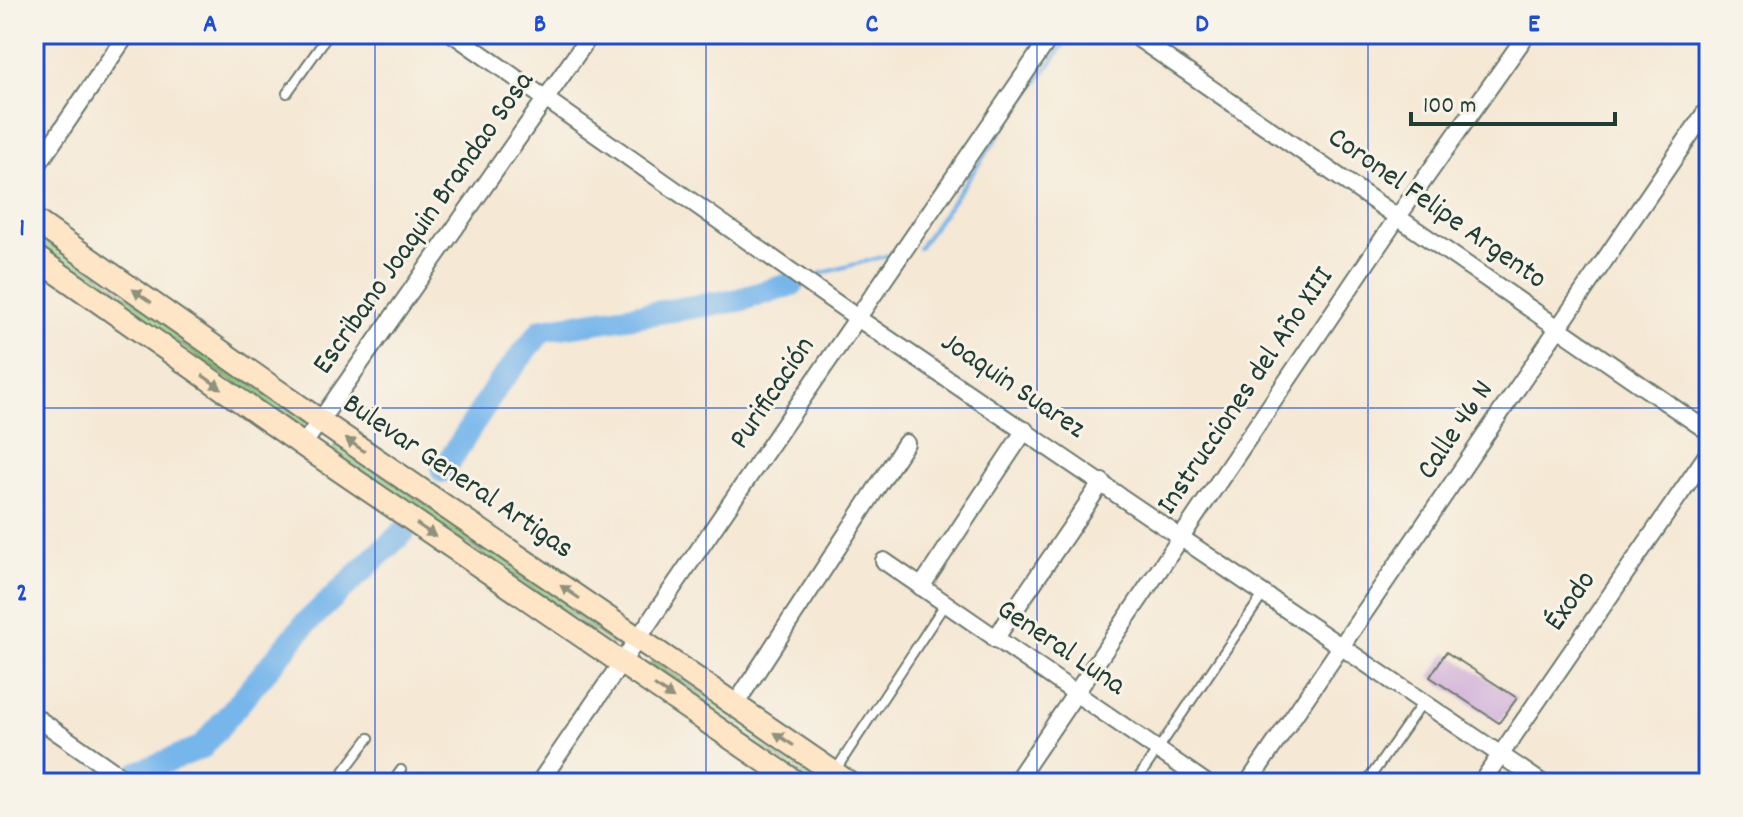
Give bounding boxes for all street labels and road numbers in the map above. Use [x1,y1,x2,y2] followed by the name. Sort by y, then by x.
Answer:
[304,63,547,385] street label: Escribano Joaquin Brandao Sosa
[1318,118,1554,302] street label: Coronel Felipe Argento
[1148,259,1346,525] street label: Instrucciones del Año XIII
[931,323,1094,452] street label: Joaquin Suarez
[720,329,828,459] street label: Purificación
[1408,373,1506,489] street label: Calle 46 N
[333,385,581,571] street label: Bulevar General Artigas
[1536,563,1608,641] street label: Éxodo
[987,590,1134,709] street label: General Luna

